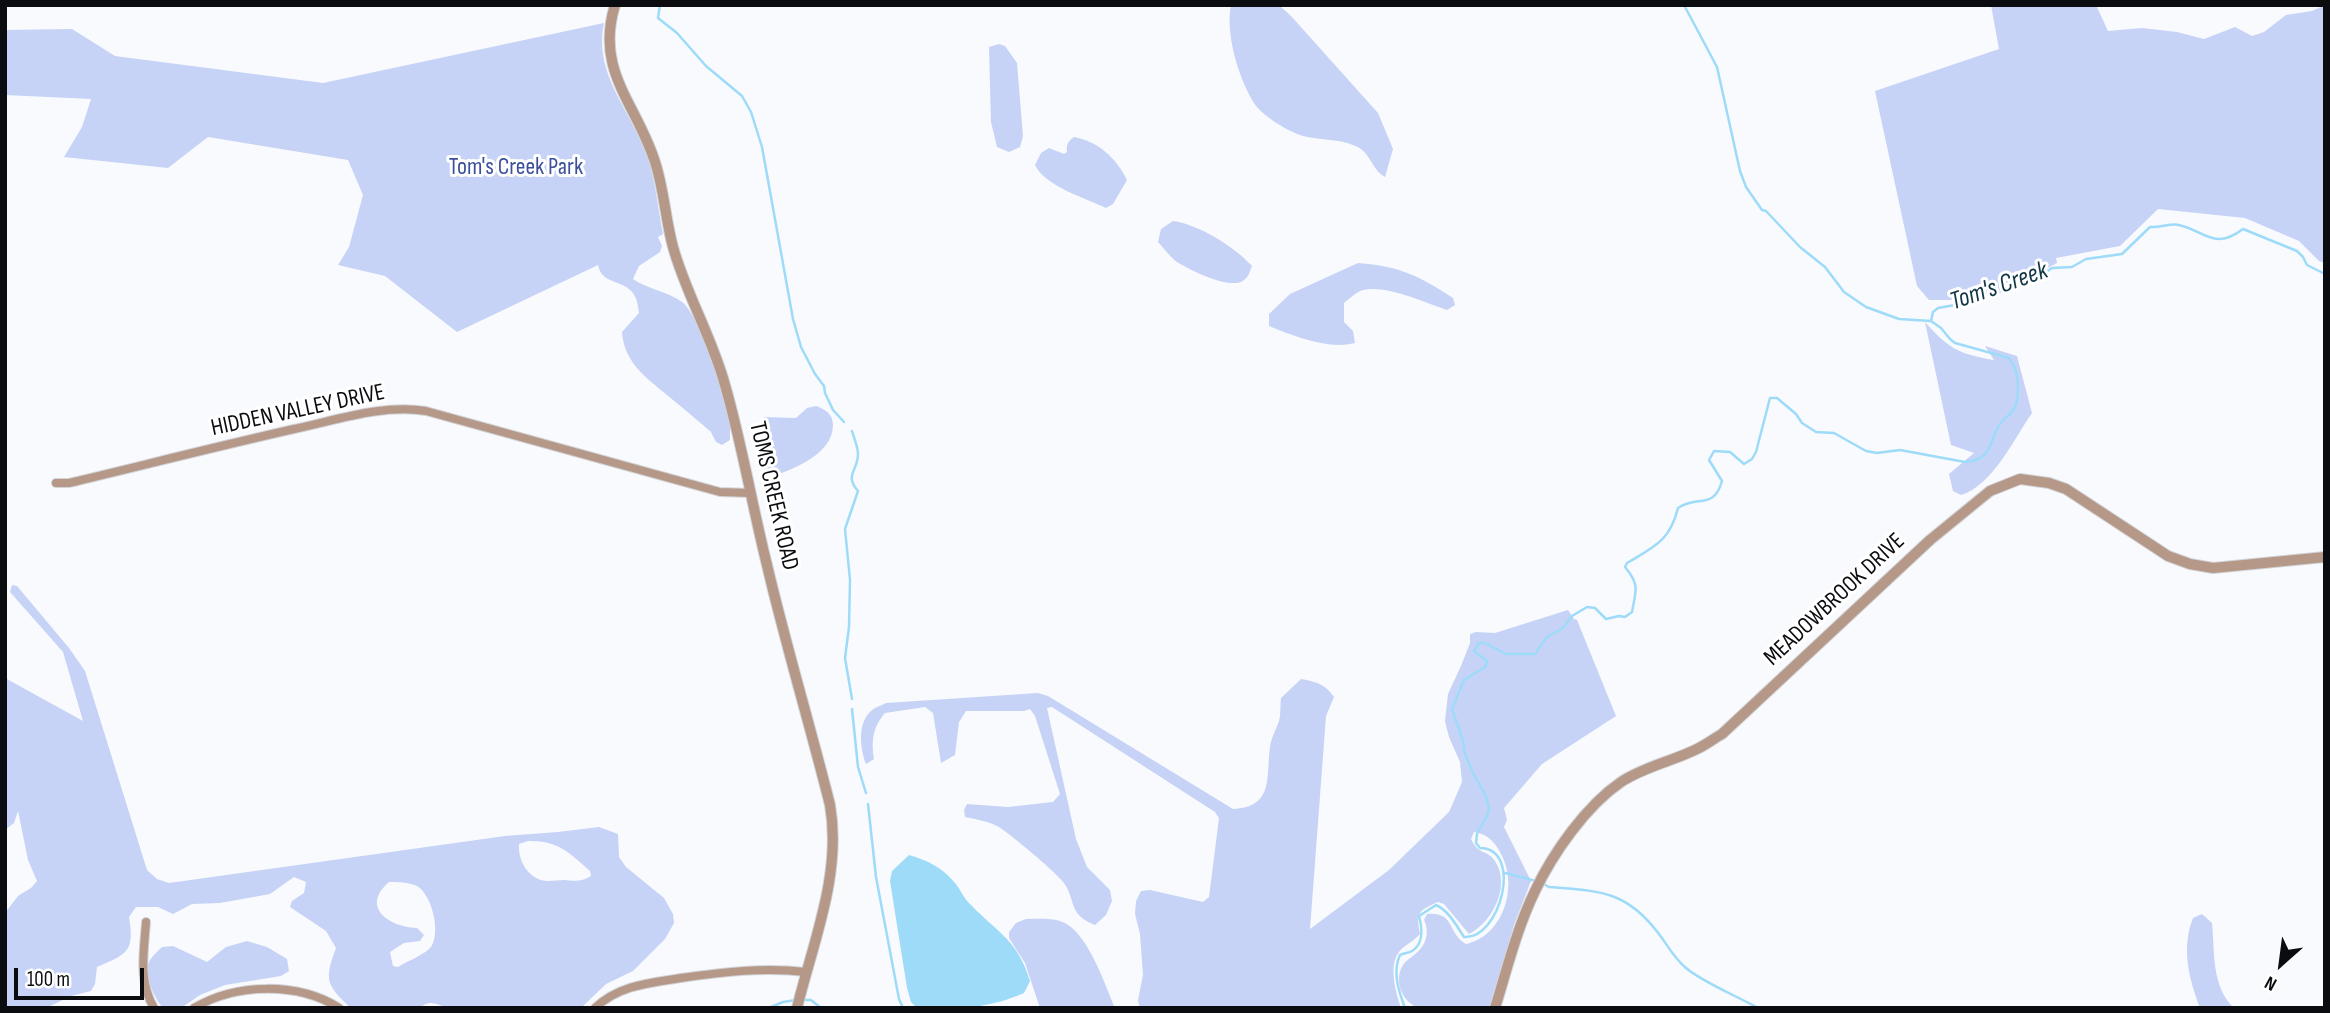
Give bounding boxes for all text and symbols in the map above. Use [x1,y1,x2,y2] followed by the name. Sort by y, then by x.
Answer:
[449,154,583,182] park label: Tom's Creek Park
[1946,256,2052,318] water label: Tom's Creek
[208,379,388,443] street label: HIDDEN VALLEY DRIVE
[742,419,804,573] street label: TOMS CREEK ROAD
[1759,527,1911,673] street label: MEADOWBROOK DRIVE
[2246,929,2316,999] north arrow
[18,954,147,998] scale bar
[27,967,70,992] text: 100 m
[2261,970,2281,996] text: N

